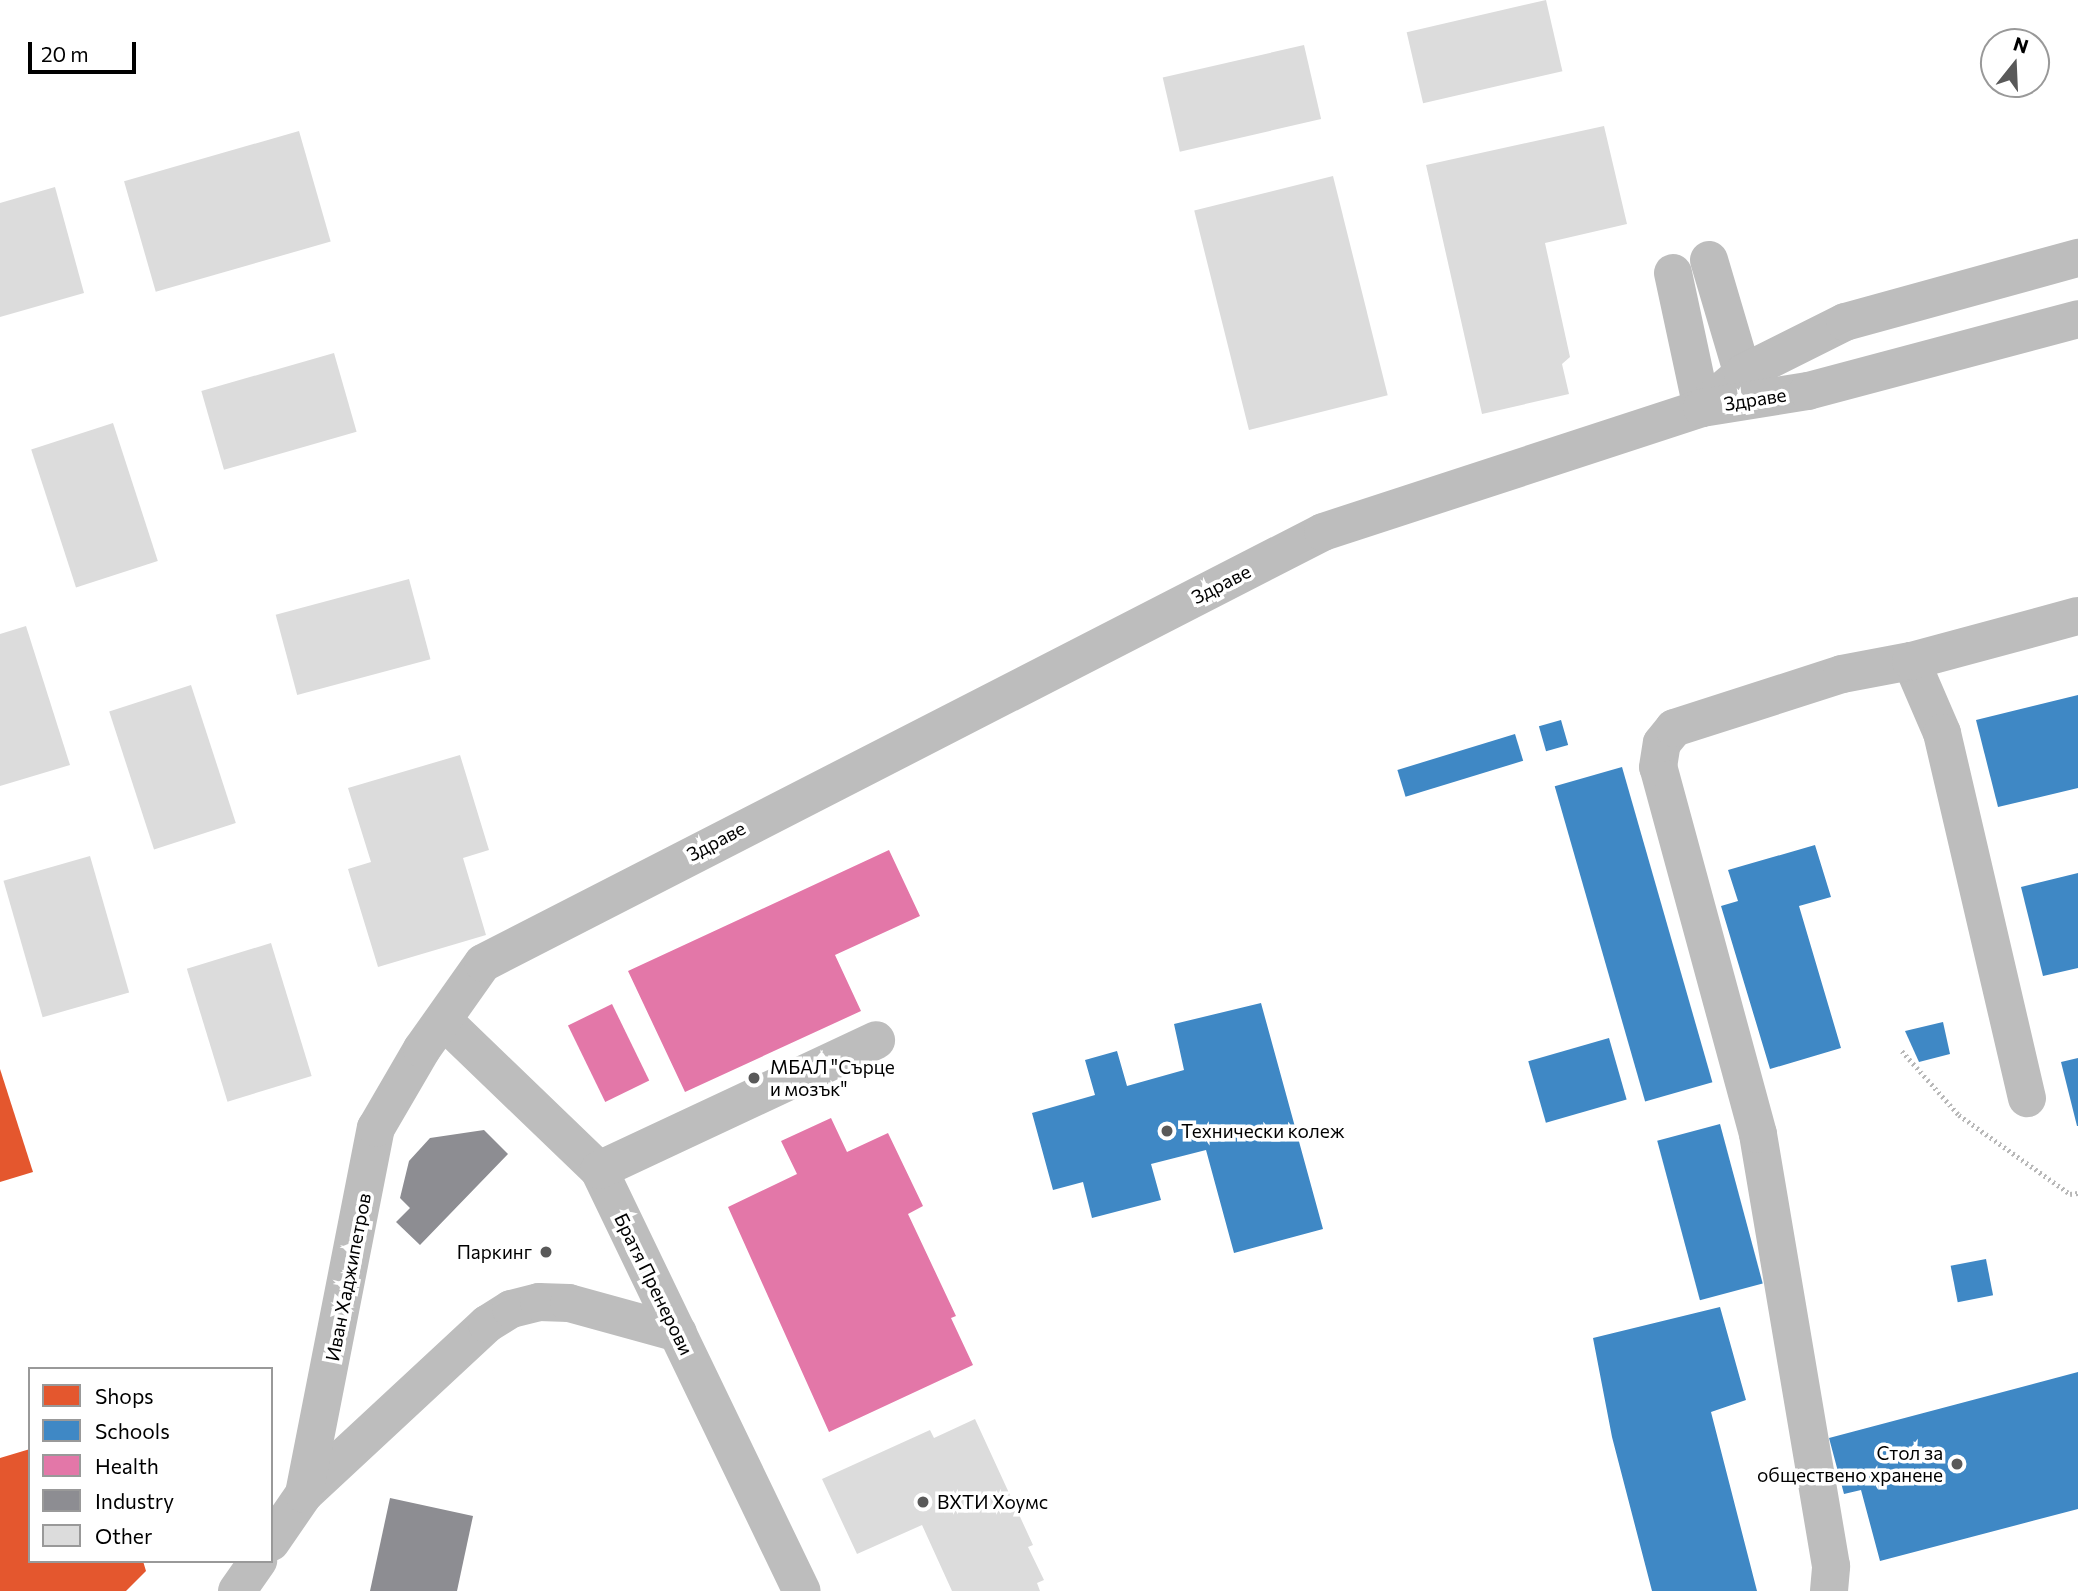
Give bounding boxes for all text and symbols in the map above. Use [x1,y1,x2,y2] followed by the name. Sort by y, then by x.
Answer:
[32,28,140,72] scale bar
[1980,28,2050,98] north arrow
[2011,31,2031,58] text: N
[41,41,89,66] text: 20 m
[1722,383,1788,415] street label: Здраве
[1188,560,1254,608] street label: Здраве
[683,816,749,866] street label: Здраве
[770,1056,895,1100] place label: МБАЛ "Сърце и мозък"
[744,1068,764,1088] marker: МБАЛ "Сърце и мозък"
[1181,1120,1345,1142] place label: Технически колеж
[1159,1123,1175,1139] marker: Технически колеж
[321,1191,375,1363] street label: Иван Хаджипетров
[610,1209,698,1359] street label: Братя Пренерови
[457,1241,532,1263] place label: Паркинг
[538,1244,554,1260] marker: Паркинг
[28,1367,273,1563] legend
[95,1383,154,1408] text: Shops
[95,1418,170,1443] text: Schools
[1757,1442,1943,1486] place label: Стол за обществено хранене
[95,1453,159,1478] text: Health
[1949,1456,1965,1472] marker: Стол за обществено хранене
[95,1488,174,1513] text: Industry
[937,1491,1048,1513] place label: ВХТИ Хоумс
[915,1494,931,1510] marker: ВХТИ Хоумс
[95,1523,152,1548] text: Other

